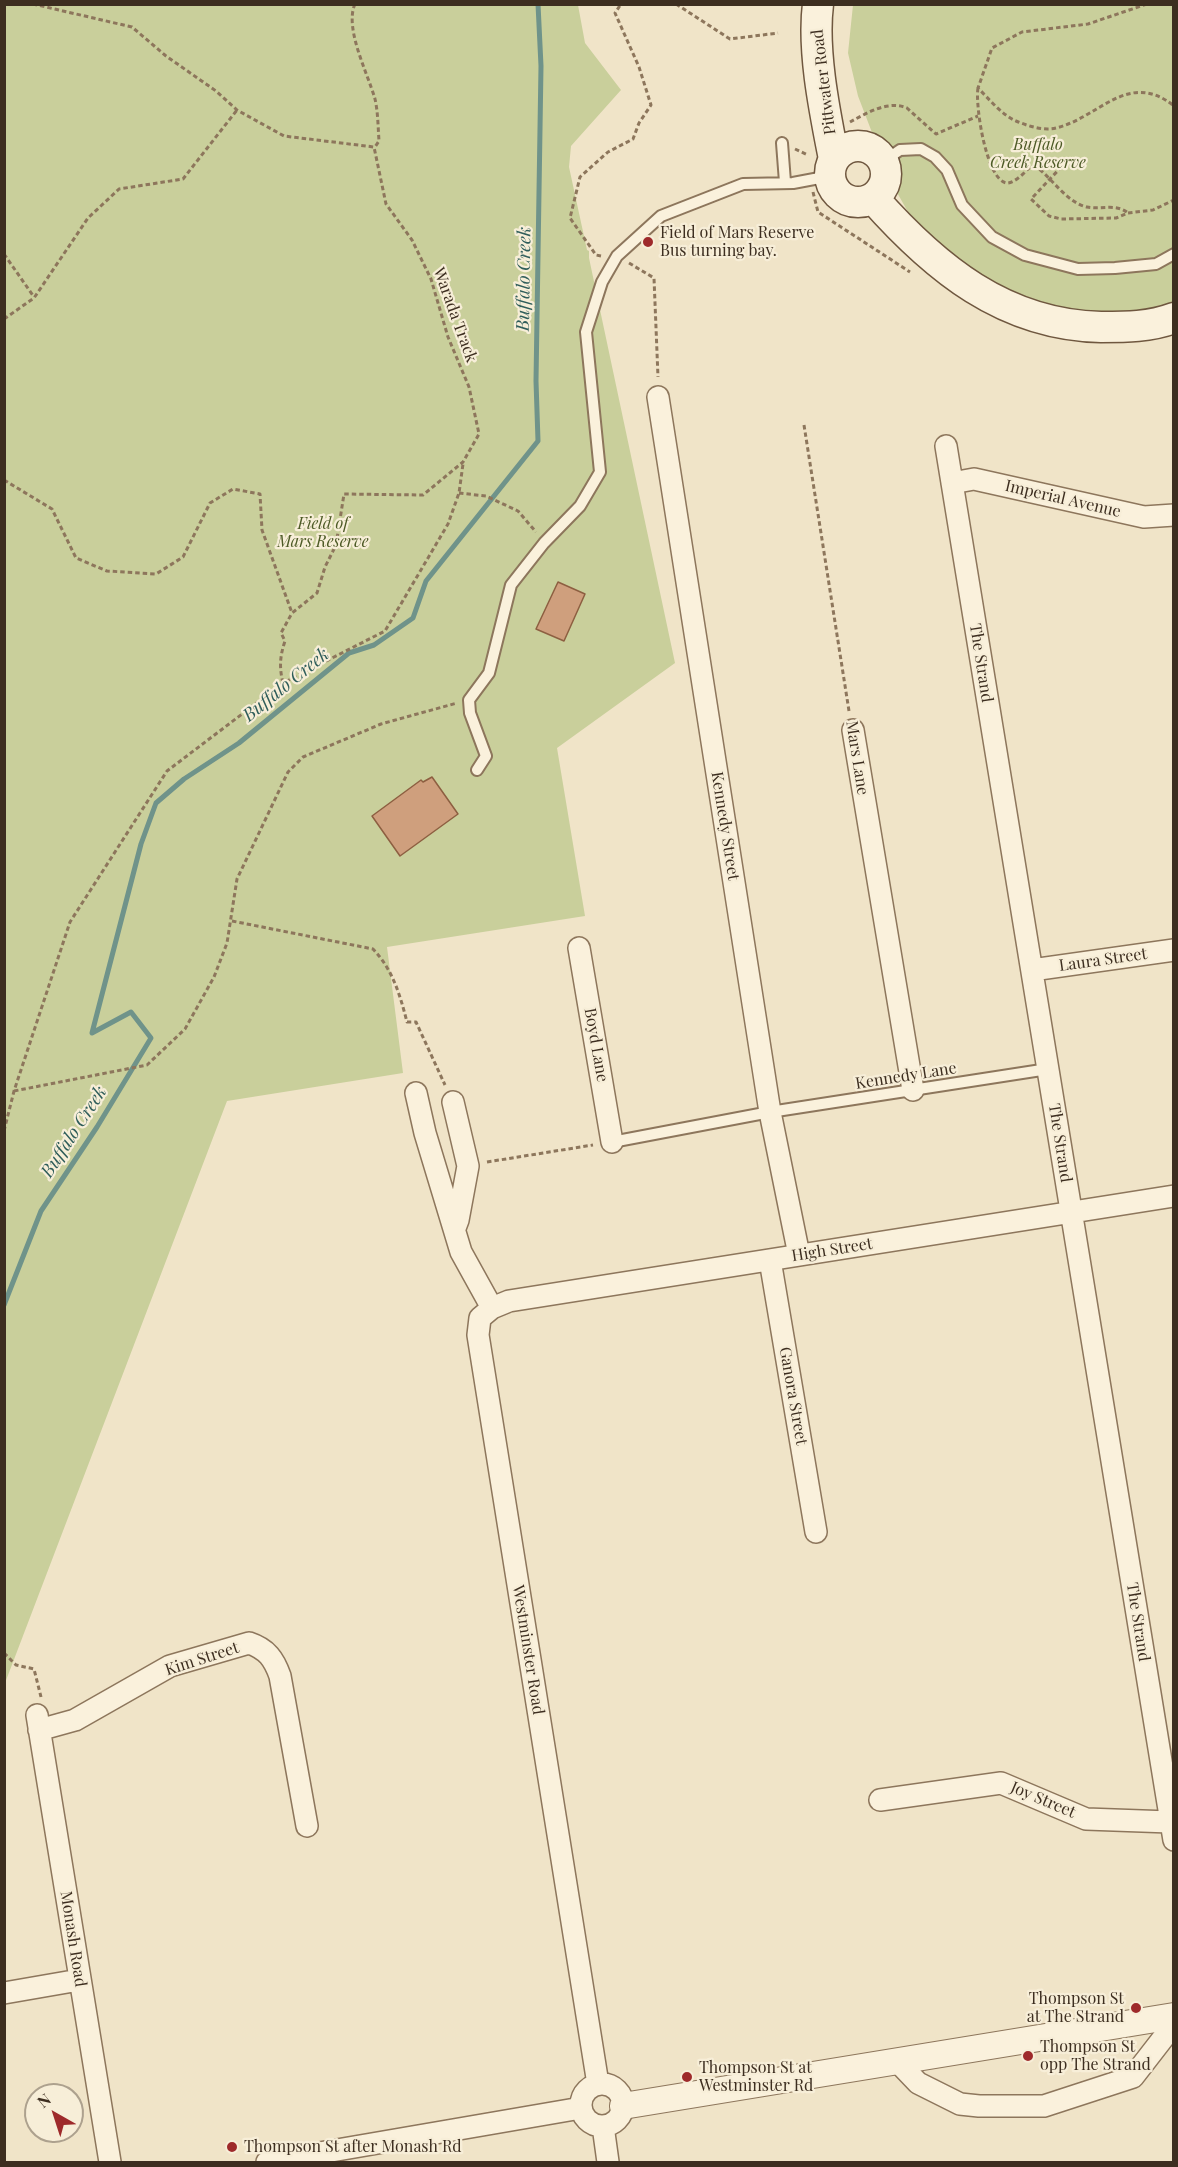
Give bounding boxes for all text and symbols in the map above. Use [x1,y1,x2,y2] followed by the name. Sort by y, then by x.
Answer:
[808,28,840,136] street label: Pittwater Road
[990,135,1086,173] park label: Buffalo Creek Reserve
[660,223,814,261] place label: Field of Mars Reserve Bus turning bay.
[512,227,536,331] water label: Buffalo Creek
[641,235,655,249] marker: Field of Mars Reserve Bus turning bay.
[429,265,481,365] street label: Warada Track
[1003,476,1123,522] street label: Imperial Avenue
[277,514,369,552] park label: Field of Mars Reserve
[965,622,997,704] street label: The Strand
[239,644,333,726] water label: Buffalo Creek
[842,719,872,797] street label: Mars Lane
[707,770,743,882] street label: Kennedy Street
[1058,944,1148,976] street label: Laura Street
[580,1006,612,1084] street label: Boyd Lane
[854,1059,958,1093] street label: Kennedy Lane
[37,1082,111,1182] water label: Buffalo Creek
[1044,1102,1076,1184] street label: The Strand
[790,1234,874,1266] street label: High Street
[775,1345,811,1447] street label: Ganora Street
[1122,1581,1154,1663] street label: The Strand
[508,1584,548,1716] street label: Westminster Road
[163,1638,241,1680] street label: Kim Street
[1008,1778,1078,1822] street label: Joy Street
[56,1890,90,1988] street label: Monash Road
[1027,1989,1124,2027] place label: Thompson St at The Strand
[1129,2001,1143,2015] marker: Thompson St at The Strand
[1040,2037,1151,2075] place label: Thompson St opp The Strand
[1021,2049,1035,2063] marker: Thompson St opp The Strand
[699,2058,813,2096] place label: Thompson St at Westminster Rd
[680,2070,694,2084] marker: Thompson St at Westminster Rd
[24,2083,84,2143] north arrow
[33,2088,55,2112] text: N
[244,2137,462,2157] place label: Thompson St after Monash Rd
[225,2140,239,2154] marker: Thompson St after Monash Rd

